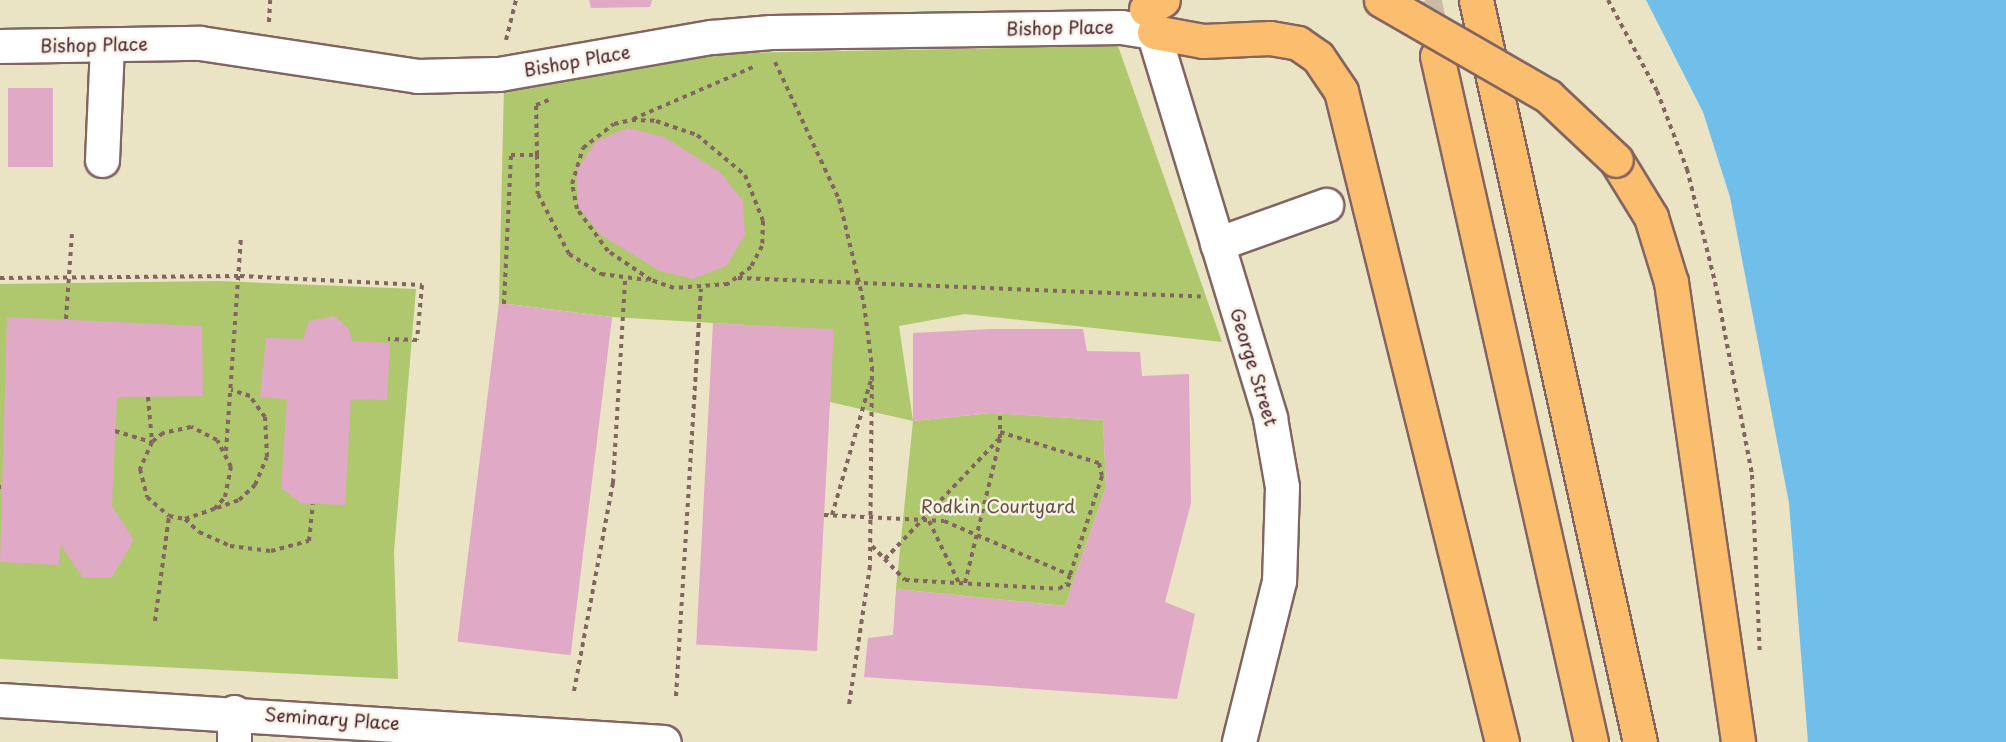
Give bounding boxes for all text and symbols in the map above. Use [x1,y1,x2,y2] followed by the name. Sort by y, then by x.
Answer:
[1005,16,1115,40] street label: Bishop Place
[39,33,149,57] street label: Bishop Place
[522,41,632,81] street label: Bishop Place
[1226,306,1282,428] street label: George Street
[921,495,1075,517] park label: Rodkin Courtyard
[264,704,400,734] street label: Seminary Place

